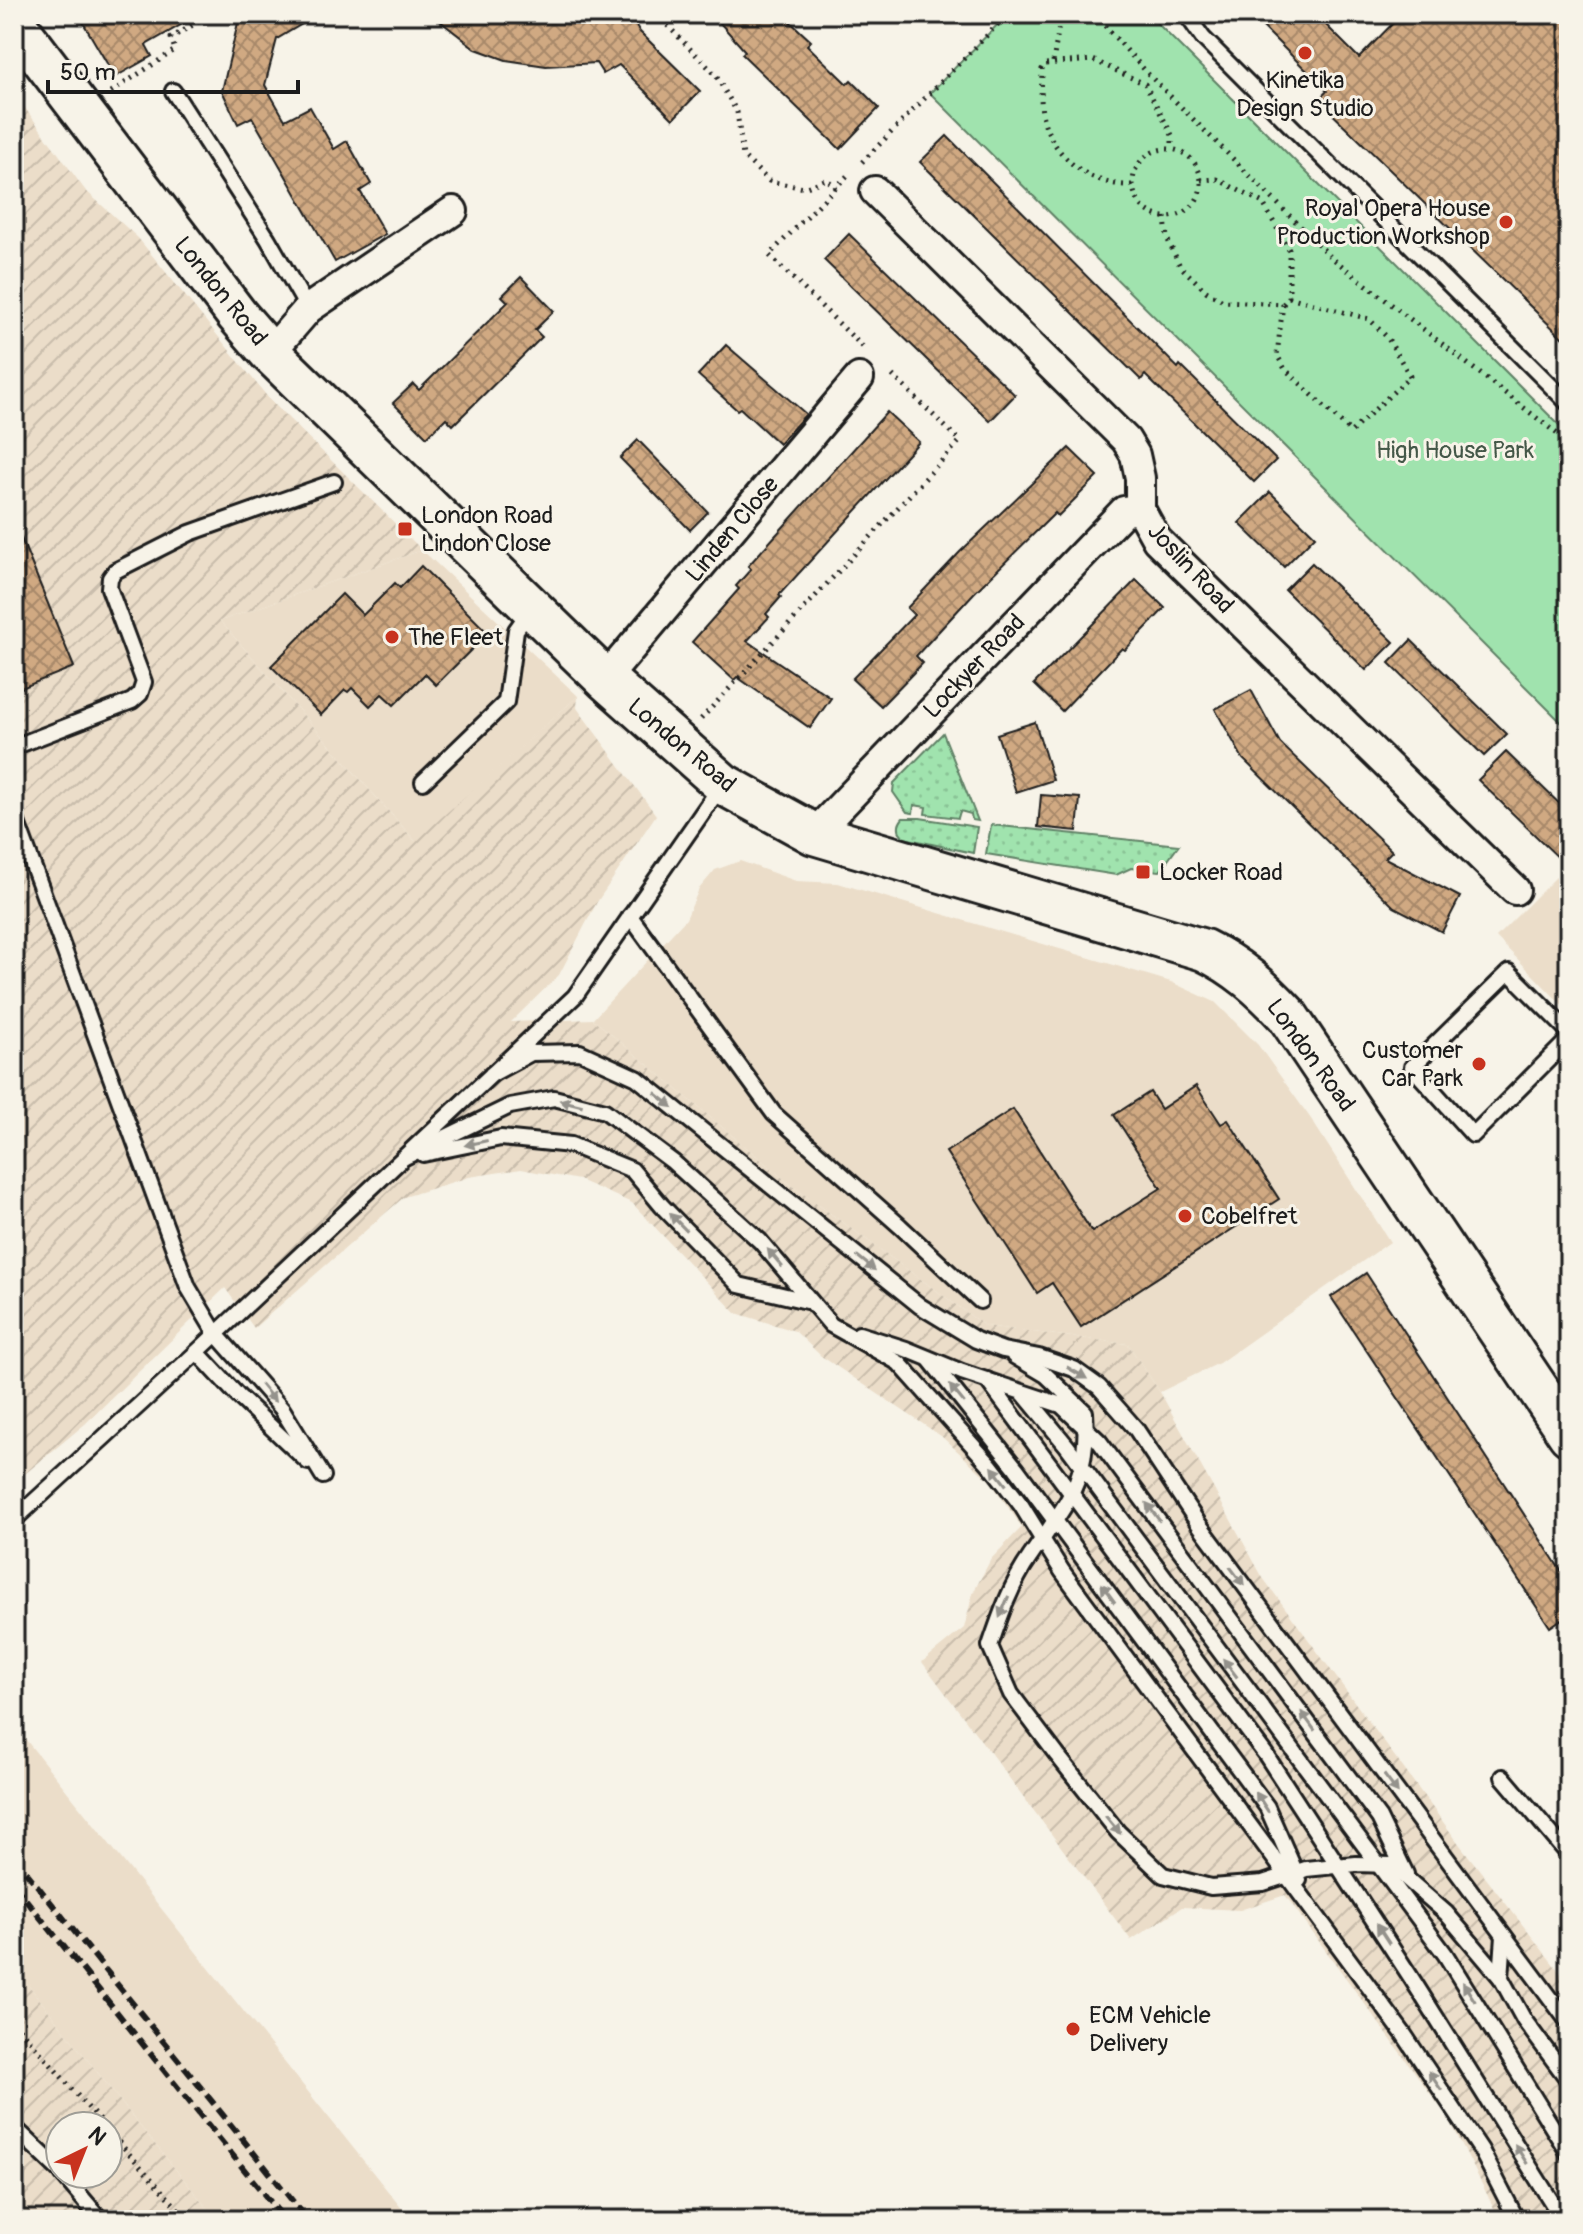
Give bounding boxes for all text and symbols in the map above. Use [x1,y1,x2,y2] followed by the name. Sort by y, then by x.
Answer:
[48,44,298,94] scale bar
[1296,44,1314,62] marker: Kinetika Design Studio
[60,58,116,87] text: 50 m
[1236,66,1374,123] place label: Kinetika Design Studio
[1276,194,1490,251] place label: Royal Opera House Production Workshop
[1497,213,1515,231] marker: Royal Opera House Production Workshop
[168,231,273,352] street label: London Road
[1376,436,1534,465] park label: High House Park
[680,470,785,588] street label: Linden Close
[421,501,553,558] place label: London Road Lindon Close
[1141,517,1240,620] street label: Joslin Road
[396,520,414,538] marker: London Road Lindon Close
[917,608,1031,725] street label: Lockyer Road
[408,623,503,652] place label: The Fleet
[383,628,401,646] marker: The Fleet
[622,692,742,799] street label: London Road
[1159,858,1283,887] place label: Locker Road
[1134,863,1152,881] marker: Locker Road
[1260,993,1361,1117] street label: London Road
[1362,1036,1463,1093] place label: Customer Car Park
[1470,1055,1488,1073] marker: Customer Car Park
[653,1091,673,1108] one-way arrow
[558,1096,583,1108] one-way arrow
[463,1137,488,1150] one-way arrow
[1201,1202,1298,1231] place label: Cobelfret
[1176,1207,1194,1225] marker: Cobelfret
[669,1213,688,1232] one-way arrow
[767,1248,783,1268] one-way arrow
[856,1254,876,1271] one-way arrow
[1066,1366,1088,1380] one-way arrow
[259,1382,276,1402] one-way arrow
[949,1384,966,1404] one-way arrow
[991,1466,1007,1486] one-way arrow
[1145,1501,1161,1523] one-way arrow
[1228,1565,1244,1586] one-way arrow
[1101,1582,1116,1603] one-way arrow
[998,1595,1011,1619] one-way arrow
[1223,1657,1239,1678] one-way arrow
[1300,1710,1316,1732] one-way arrow
[1383,1774,1399,1795] one-way arrow
[1254,1792,1269,1813] one-way arrow
[1104,1815,1121,1835] one-way arrow
[1376,1923,1390,1945] one-way arrow
[1462,1981,1477,2004] one-way arrow
[1089,2001,1211,2058] place label: ECM Vehicle Delivery
[1064,2020,1082,2038] marker: ECM Vehicle Delivery
[1428,2070,1443,2091] one-way arrow
[44,2110,124,2190] north arrow
[82,2121,112,2152] text: N
[1515,2143,1529,2165] one-way arrow

